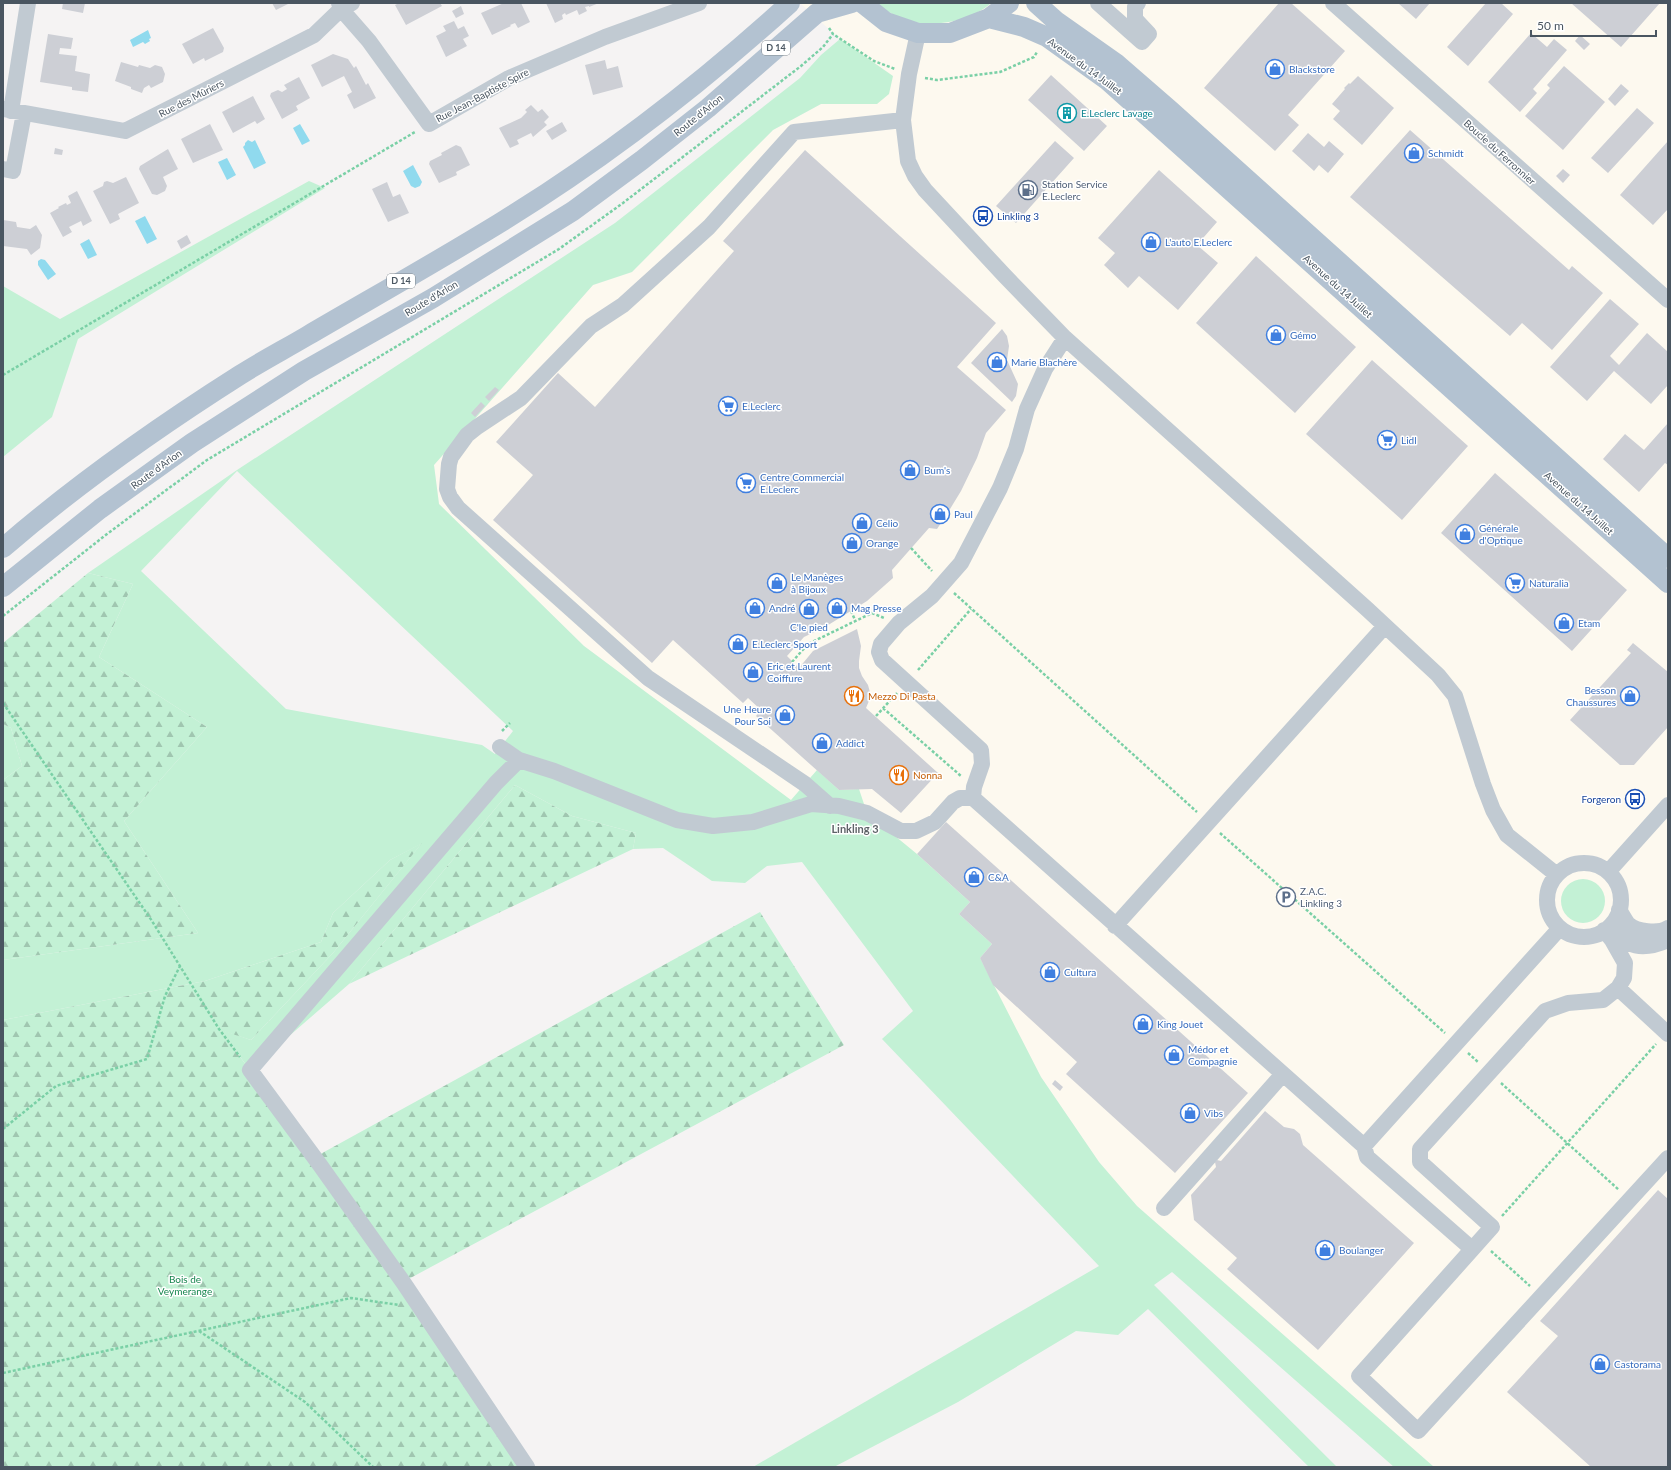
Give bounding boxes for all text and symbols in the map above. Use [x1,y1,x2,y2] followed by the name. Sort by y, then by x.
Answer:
[1531,12,1656,38] scale bar
[1537,18,1564,33] text: 50 m
[1046,35,1125,97] street label: Avenue du 14 Juillet
[762,41,790,55] road number: D 14
[1264,58,1286,80] shop icon: Blackstore
[1289,63,1335,75] place label: Blackstore
[433,65,531,125] street label: Rue Jean-Baptiste Spire
[157,76,225,120] street label: Rue des Mûriers
[671,92,725,138] street label: Route d'Arlon
[1056,102,1078,124] building icon: E.Leclerc Lavage
[1081,107,1153,119] place label: E.Leclerc Lavage
[1462,117,1538,188] street label: Boucle du Ferronnier
[1403,142,1425,164] shop icon: Schmidt
[1428,147,1464,159] place label: Schmidt
[1042,178,1108,202] place label: Station Service E.Leclerc
[1017,179,1039,201] fuel station icon: Station Service E.Leclerc
[972,205,994,227] bus stop icon: Linkling 3
[997,210,1039,222] place label: Linkling 3
[1140,231,1162,253] shop icon: L'auto E.Leclerc
[1165,236,1232,248] place label: L'auto E.Leclerc
[1301,252,1375,320] street label: Avenue du 14 Juillet
[387,274,415,288] road number: D 14
[402,277,460,319] street label: Route d'Arlon
[1265,324,1287,346] shop icon: Gémo
[1290,329,1317,341] place label: Gémo
[986,351,1008,373] shop icon: Marie Blachère
[1011,356,1077,368] place label: Marie Blachère
[717,395,739,417] supermarket icon: E.Leclerc
[742,400,781,412] place label: E.Leclerc
[1376,429,1398,451] supermarket icon: Lidl
[1401,434,1417,446] place label: Lidl
[128,447,184,491] street label: Route d'Arlon
[899,459,921,481] shop icon: Bum's
[924,464,950,476] place label: Bum's
[1542,469,1616,537] street label: Avenue du 14 Juillet
[760,471,844,495] place label: Centre Commercial E.Leclerc
[735,472,757,494] supermarket icon: Centre Commercial E.Leclerc
[929,503,951,525] shop icon: Paul
[954,508,973,520] place label: Paul
[851,512,873,534] shop icon: Celio
[876,517,899,529] place label: Celio
[1479,522,1523,546] place label: Générale d'Optique
[1454,523,1476,545] shop icon: Générale d'Optique
[841,532,863,554] shop icon: Orange
[866,537,898,549] place label: Orange
[791,571,843,595] place label: Le Manèges à Bijoux
[766,572,788,594] shop icon: Le Manèges à Bijoux
[1504,572,1526,594] supermarket icon: Naturalia
[1529,577,1569,589] place label: Naturalia
[744,597,766,619] shop icon: André
[826,597,848,619] shop icon: Mag Presse
[798,598,820,620] shop icon: C'le pied
[769,602,796,614] place label: André
[851,602,901,614] place label: Mag Presse
[1553,612,1575,634] shop icon: Etam
[1578,617,1600,629] place label: Etam
[790,621,828,633] place label: C'le pied
[727,633,749,655] shop icon: E.Leclerc Sport
[752,638,818,650] place label: E.Leclerc Sport
[767,660,831,684] place label: Eric et Laurent Coiffure
[742,661,764,683] shop icon: Eric et Laurent Coiffure
[1566,684,1616,708] place label: Besson Chaussures
[843,685,865,707] restaurant icon: Mezzo Di Pasta
[1619,685,1641,707] shop icon: Besson Chaussures
[868,690,936,702] place label: Mezzo Di Pasta
[723,703,771,727] place label: Une Heure Pour Soi
[774,704,796,726] shop icon: Une Heure Pour Soi
[811,732,833,754] shop icon: Addict
[836,737,865,749] place label: Addict
[888,764,910,786] restaurant icon: Nonna
[913,769,942,781] place label: Nonna
[1624,788,1646,810] bus stop icon: Forgeron
[1581,793,1621,805] place label: Forgeron
[831,822,879,835] district label: Linkling 3
[963,866,985,888] shop icon: C&A
[988,871,1009,883] place label: C&A
[1300,885,1342,909] place label: Z.A.C. Linkling 3
[1275,886,1297,908] parking icon: Z.A.C. Linkling 3
[1039,961,1061,983] shop icon: Cultura
[1064,966,1096,978] place label: Cultura
[1132,1013,1154,1035] shop icon: King Jouet
[1157,1018,1204,1030] place label: King Jouet
[1188,1043,1238,1067] place label: Médor et Compagnie
[1163,1044,1185,1066] shop icon: Médor et Compagnie
[1179,1102,1201,1124] shop icon: Vibs
[1204,1107,1223,1119] place label: Vibs
[1314,1239,1336,1261] shop icon: Boulanger
[1339,1244,1384,1256] place label: Boulanger
[158,1273,212,1297] park label: Bois de Veymerange
[1589,1353,1611,1375] shop icon: Castorama
[1614,1358,1661,1370] place label: Castorama

